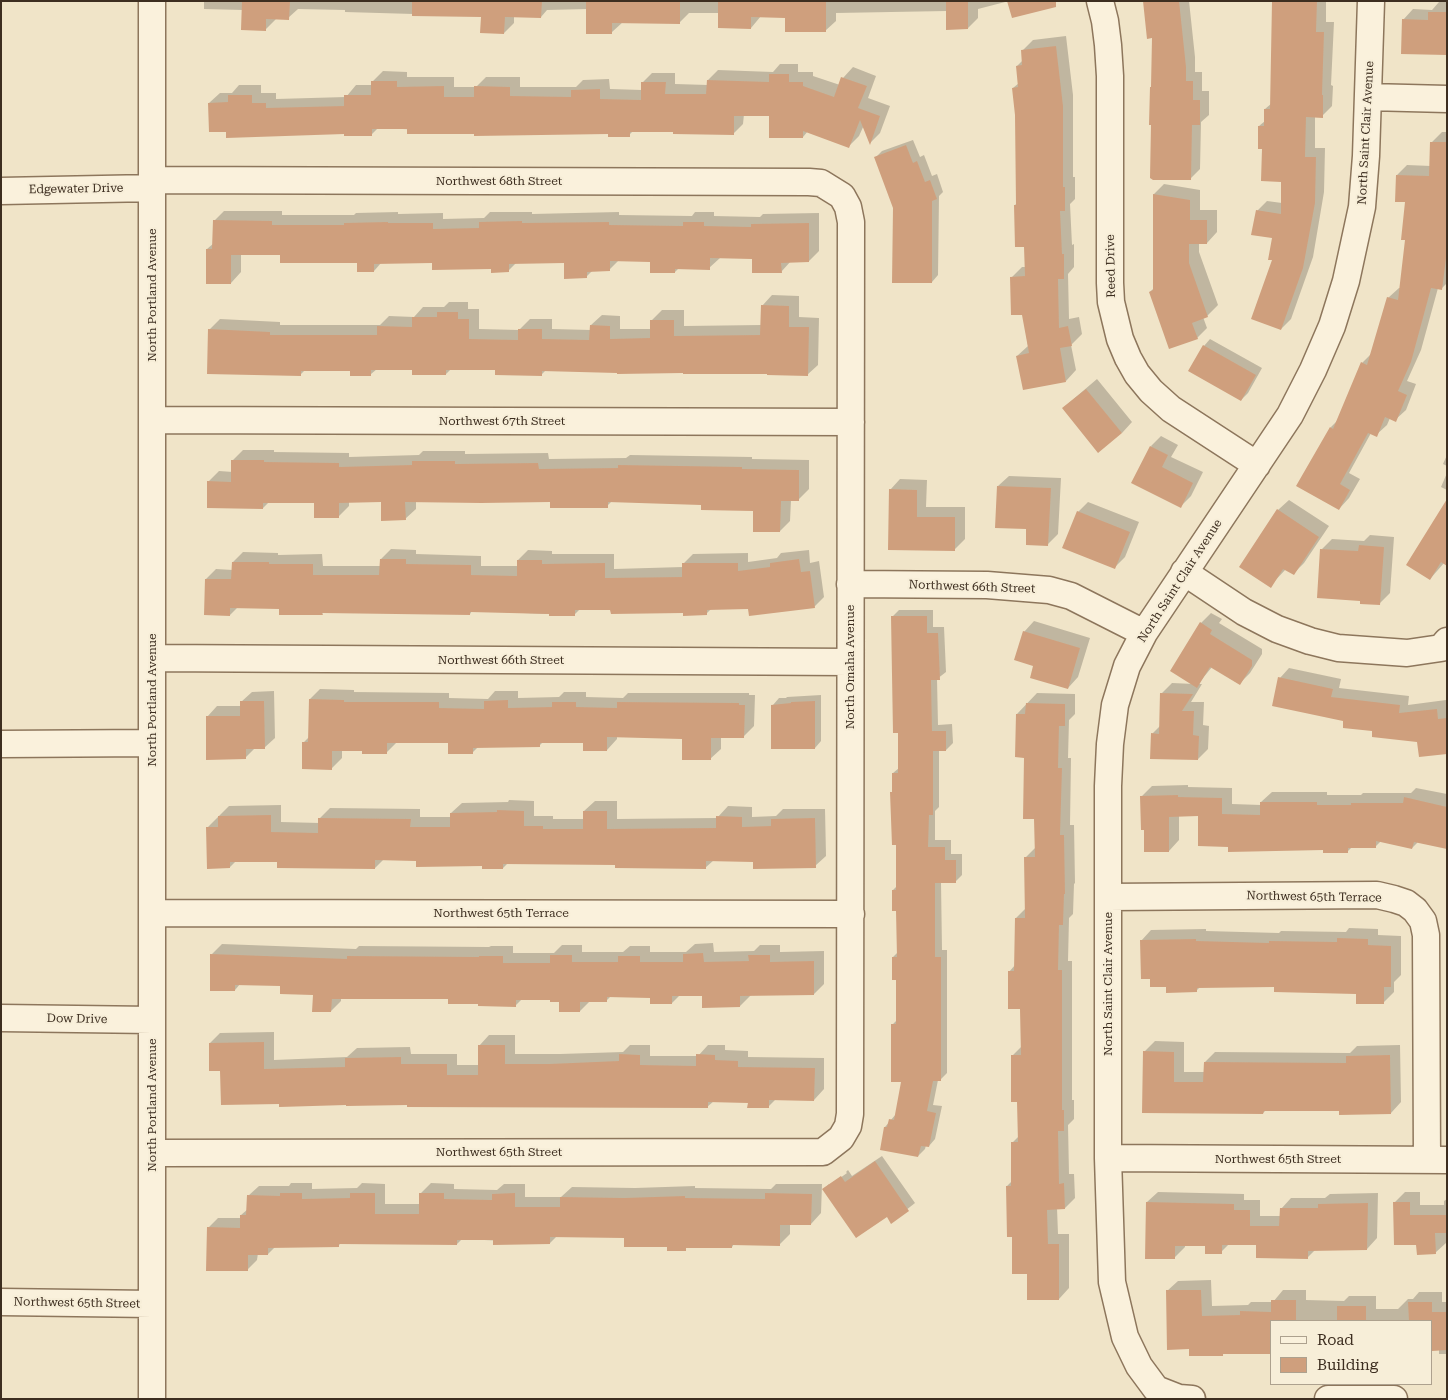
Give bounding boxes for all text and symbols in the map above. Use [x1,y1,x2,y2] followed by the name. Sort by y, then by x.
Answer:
[1355,61,1377,205] street label: North Saint Clair Avenue
[436,174,562,188] street label: Northwest 68th Street
[28,181,124,197] street label: Edgewater Drive
[145,228,159,362] street label: North Portland Avenue
[1103,234,1119,298] street label: Reed Drive
[439,414,565,428] street label: Northwest 67th Street
[1135,517,1225,645] street label: North Saint Clair Avenue
[908,578,1036,596] street label: Northwest 66th Street
[843,605,857,729] street label: North Omaha Avenue
[145,633,159,767] street label: North Portland Avenue
[438,653,564,667] street label: Northwest 66th Street
[1246,889,1382,905] street label: Northwest 65th Terrace
[433,906,569,920] street label: Northwest 65th Terrace
[1101,912,1115,1056] street label: North Saint Clair Avenue
[47,1011,107,1027] street label: Dow Drive
[145,1038,159,1172] street label: North Portland Avenue
[436,1145,562,1159] street label: Northwest 65th Street
[1215,1152,1341,1166] street label: Northwest 65th Street
[14,1295,140,1311] street label: Northwest 65th Street
[1270,1320,1433,1385] legend
[1317,1331,1354,1349] text: Road
[1317,1356,1378,1374] text: Building

